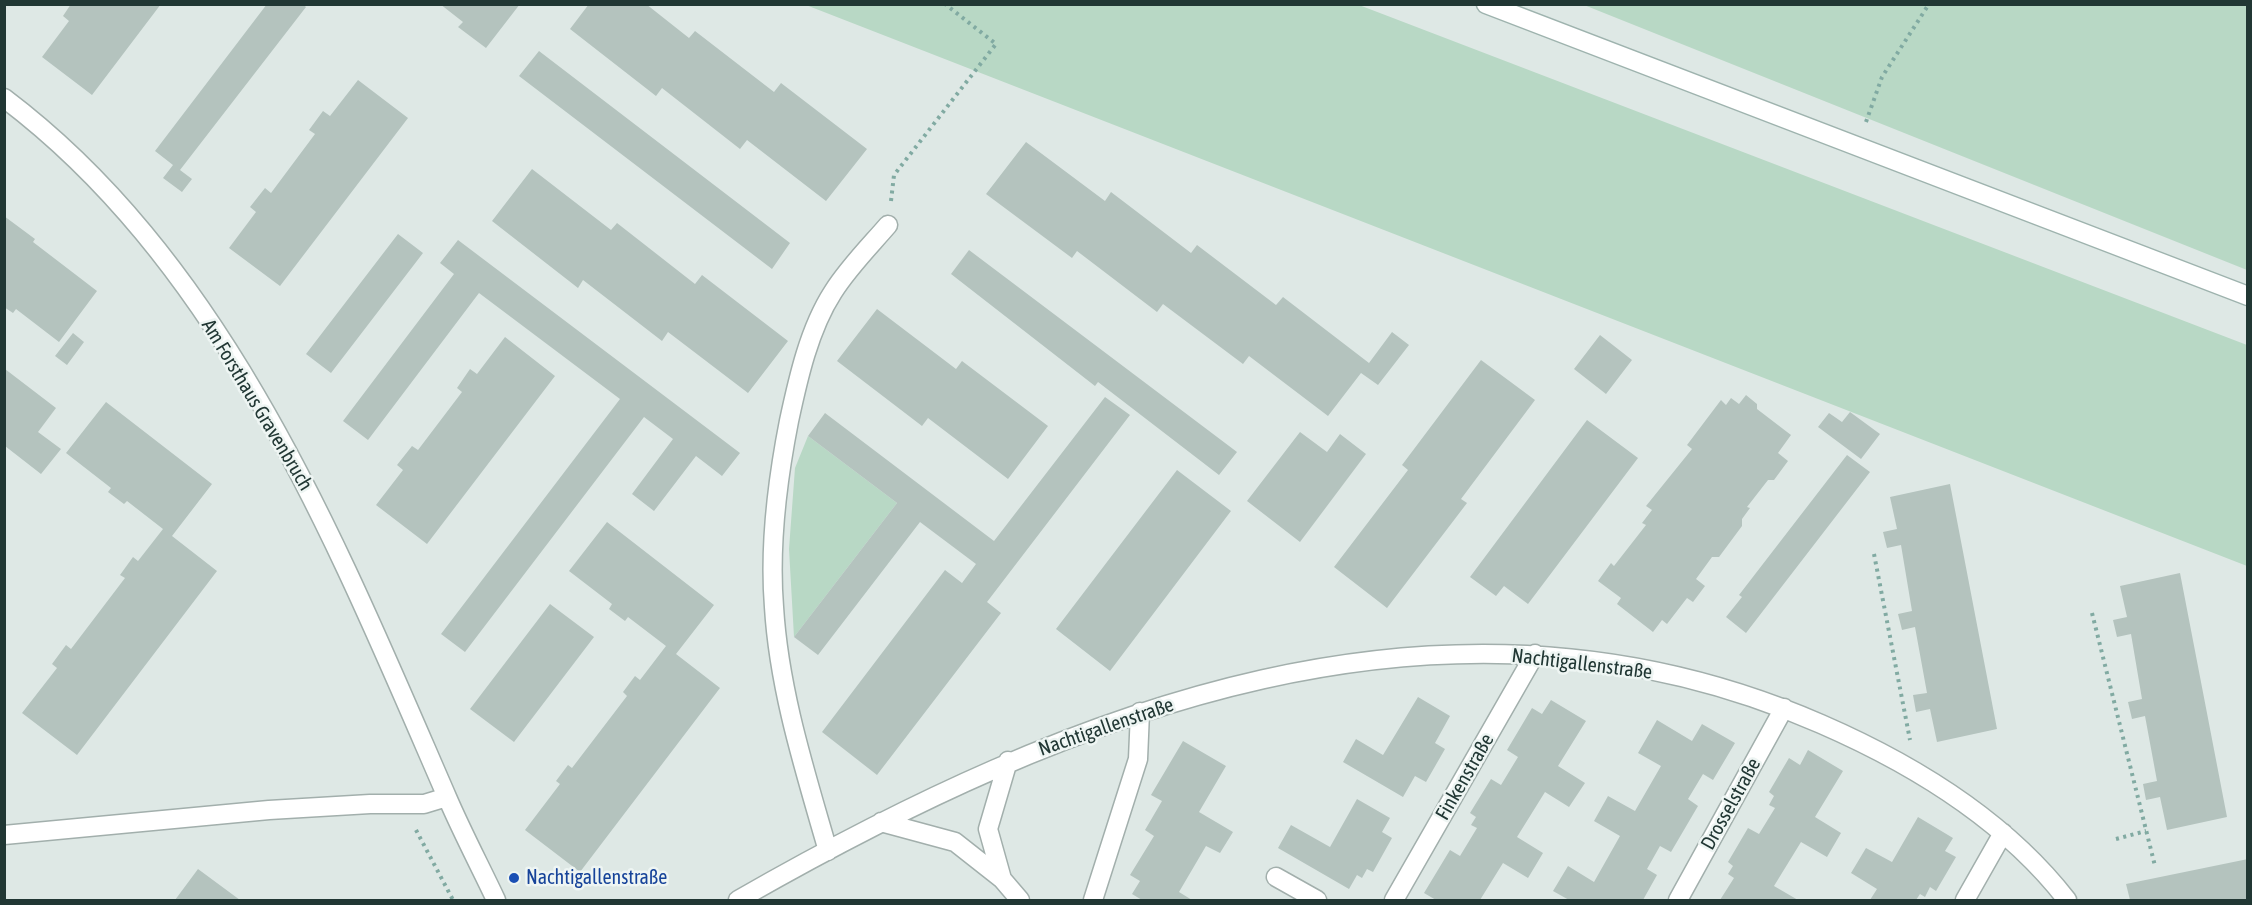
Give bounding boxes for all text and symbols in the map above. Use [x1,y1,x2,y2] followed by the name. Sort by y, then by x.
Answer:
[196,315,318,495] street label: Am Forsthaus Gravenbruch
[1510,643,1654,685] street label: Nachtigallenstraße
[1035,693,1177,761] street label: Nachtigallenstraße
[1431,730,1499,824] street label: Finkenstraße
[1696,754,1766,854] street label: Drosselstraße
[526,866,667,890] place label: Nachtigallenstraße
[507,871,521,885] marker: Nachtigallenstraße

